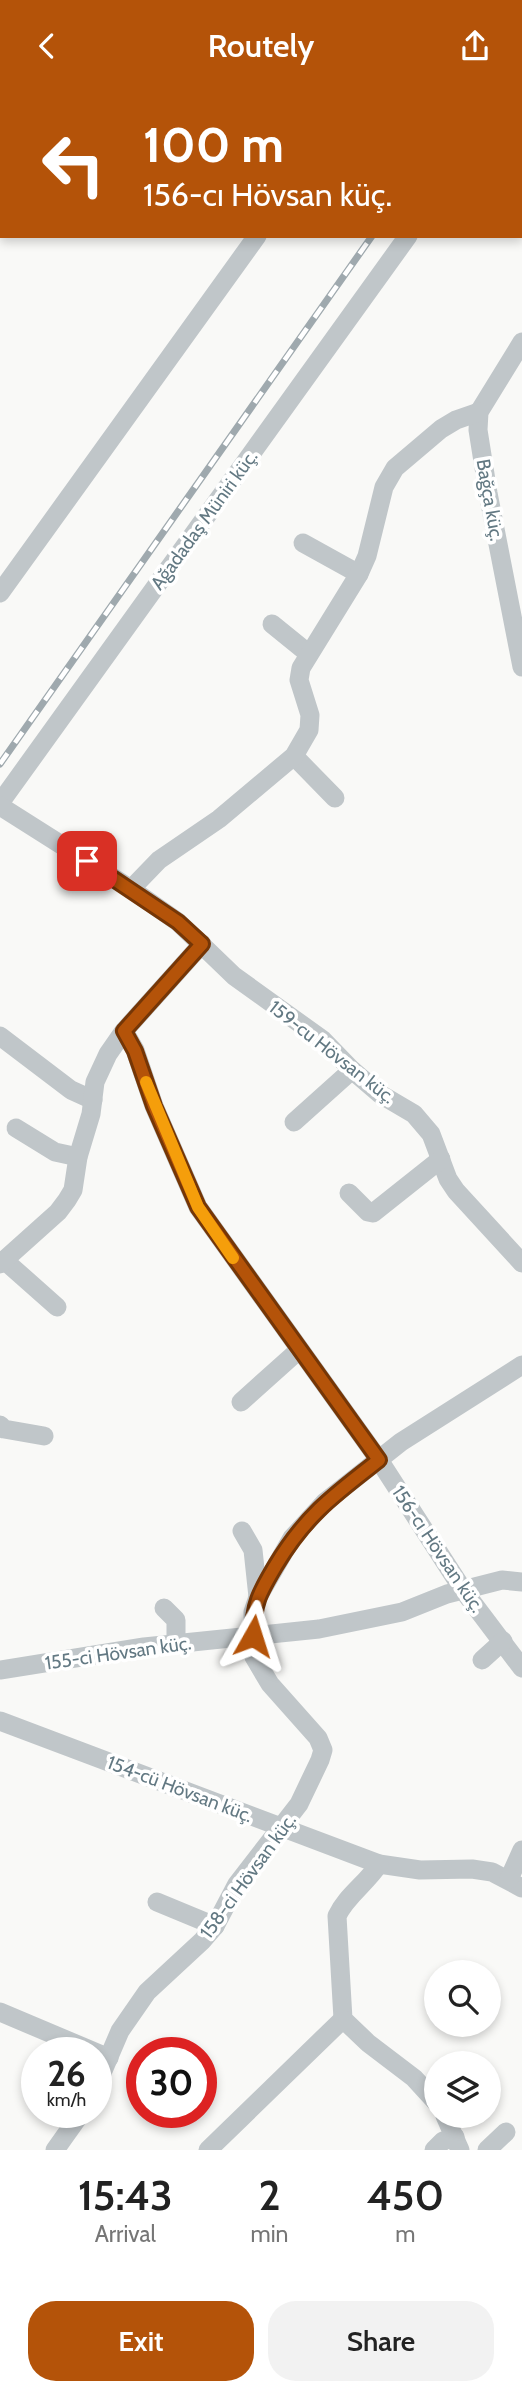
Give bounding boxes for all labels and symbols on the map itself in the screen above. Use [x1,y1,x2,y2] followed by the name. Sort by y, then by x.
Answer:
[146,446,262,594] street label: Ağadadaş Müniri küç.
[471,457,509,543] street label: Bağça küç.
[57,831,117,891] pin
[264,996,400,1108] street label: 159-cu Hövsan küç.
[387,1481,489,1617] street label: 156-cı Hövsan küç.
[216,1599,290,1673] position arrow
[43,1631,193,1675] street label: 155-ci Hövsan küç.
[104,1751,256,1827] street label: 154-cü Hövsan küç.
[195,1809,301,1943] street label: 158-ci Hövsan küç.
[126,2037,217,2128] speed limit sign: 30

